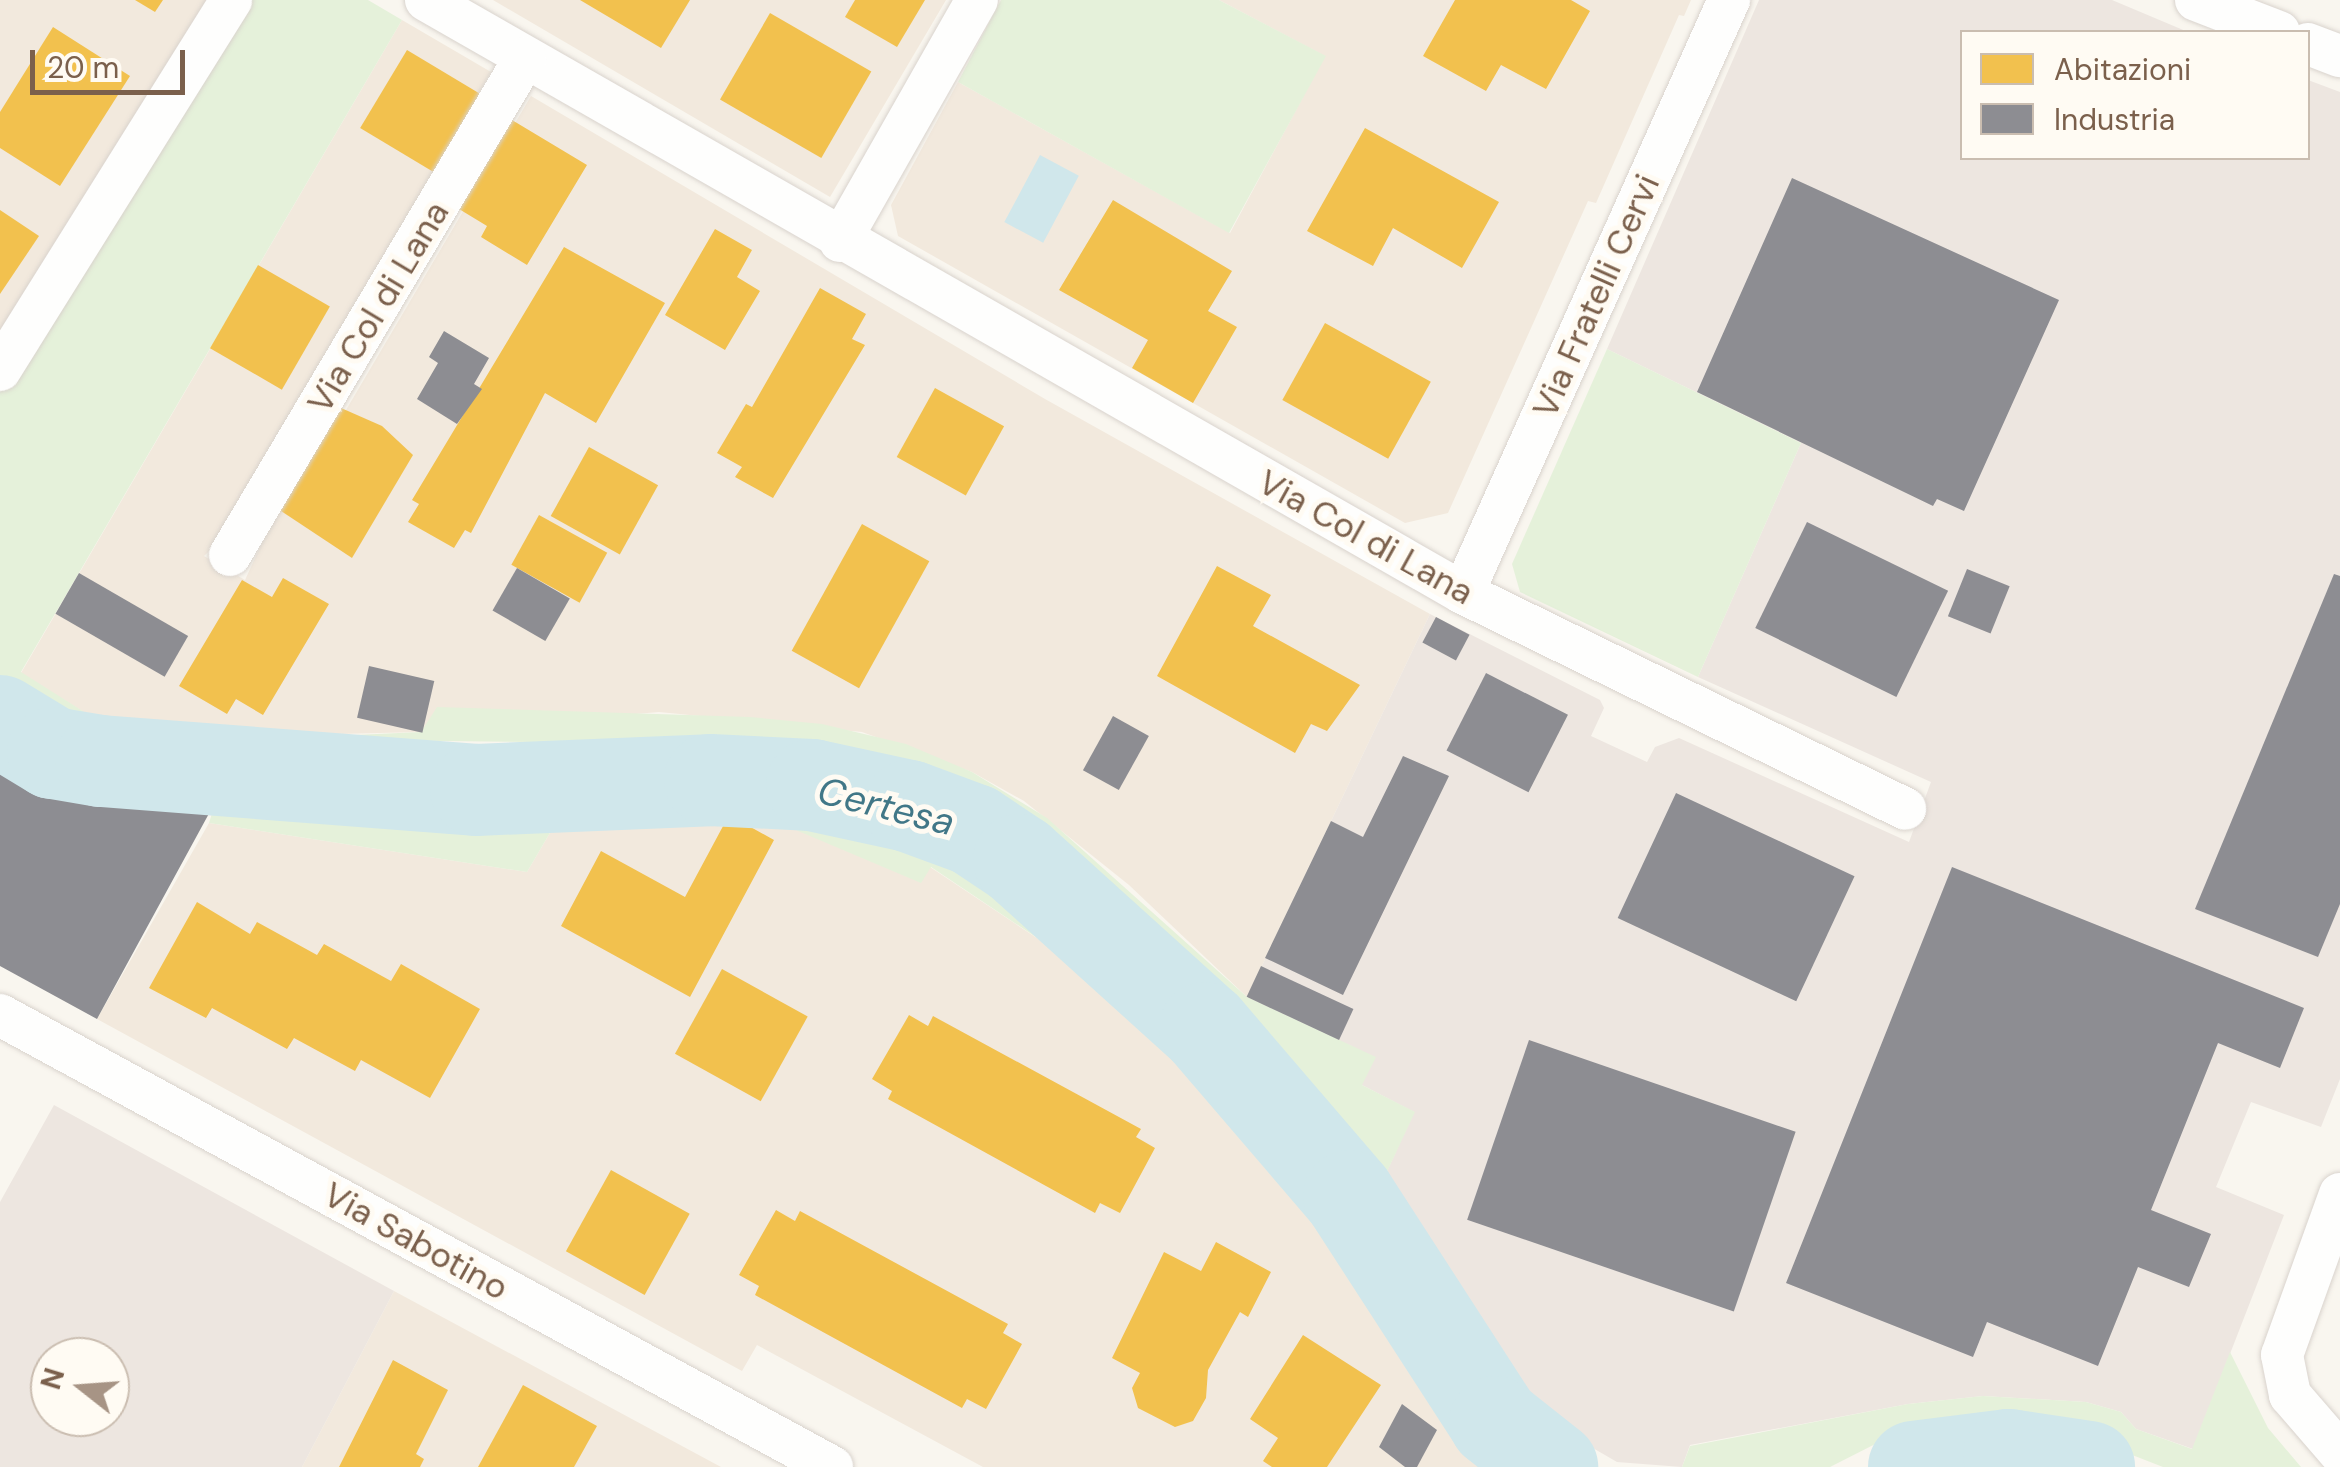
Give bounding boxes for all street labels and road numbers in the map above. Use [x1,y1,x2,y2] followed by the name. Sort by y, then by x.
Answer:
[1524,168,1668,424] street label: Via Fratelli Cervi
[298,194,458,420] street label: Via Col di Lana
[1251,461,1481,613] street label: Via Col di Lana
[316,1173,516,1309] street label: Via Sabotino

